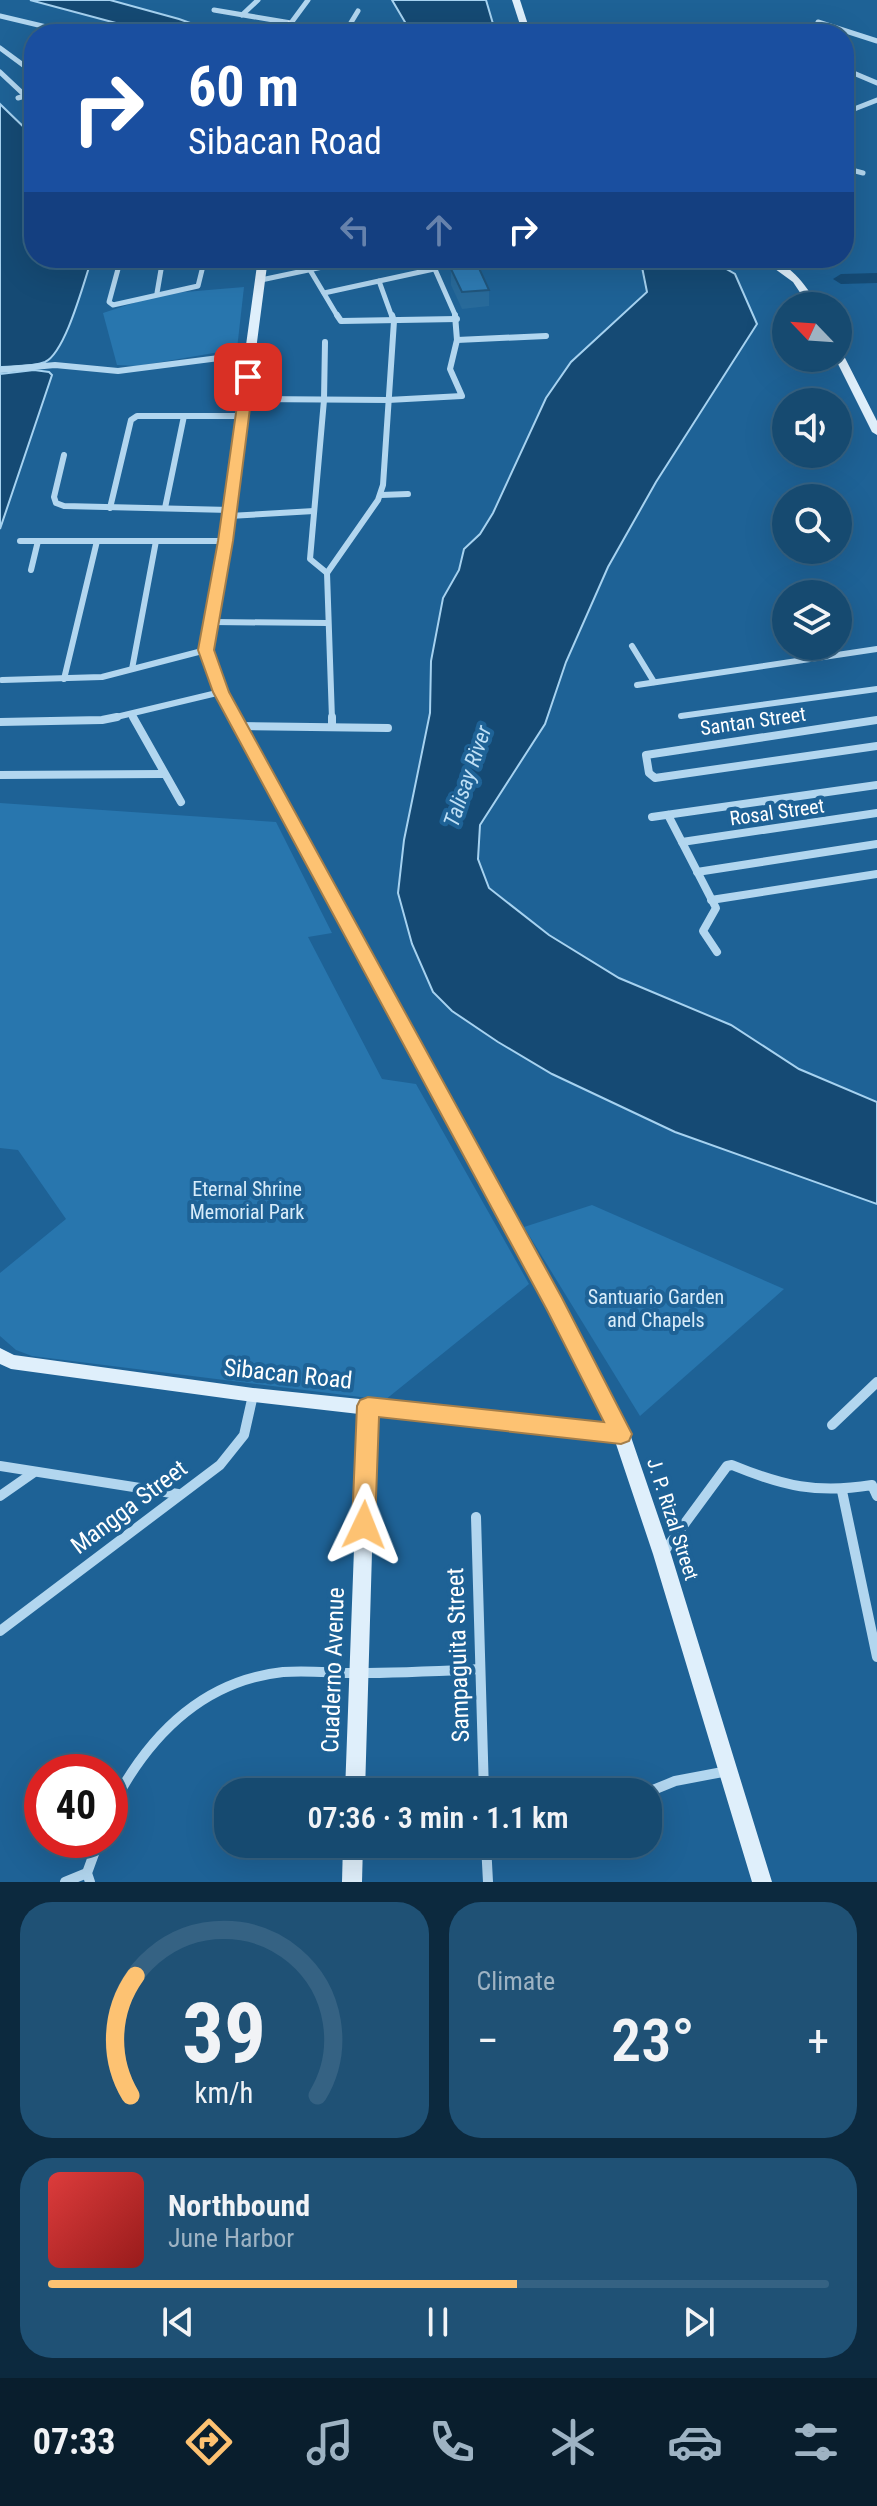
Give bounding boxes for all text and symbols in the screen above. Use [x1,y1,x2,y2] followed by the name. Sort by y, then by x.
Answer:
[188,54,299,120] text: 60 m
[56,56,160,160] icon: right
[188,121,382,163] text: Sibacan Road
[333,208,377,252] icon: left
[417,208,461,252] icon: ahead
[501,208,545,252] icon: right
[772,292,852,372] north arrow
[772,292,852,660] map controls
[214,343,282,411] pin
[226,355,270,399] icon: arrive
[772,388,852,468] button: sound
[772,484,852,564] button: search
[772,580,852,660] button: layers
[699,702,807,740] street label: Santan Street
[439,722,497,830] water label: Talisay River
[728,793,826,831] street label: Rosal Street
[190,1177,304,1224] park label: Eternal Shrine Memorial Park
[588,1285,724,1332] park label: Santuario Garden and Chapels
[222,1353,354,1395] street label: Sibacan Road
[65,1454,193,1560] street label: Mangga Street
[642,1455,704,1583] street label: J. P. Rizal Street
[322,1483,406,1567] position arrow
[441,1567,475,1743] street label: Sampaguita Street
[316,1587,350,1753] street label: Cuaderno Avenue
[24,1754,128,1858] speed limit sign: 40
[308,1800,569,1835] text: 07:36 · 3 min · 1.1 km
[477,1966,555,1996] text: Climate
[182,1985,266,2082] text: 39
[611,2005,695,2076] text: 23°
[477,2015,499,2067] text: −
[807,2015,829,2067] text: +
[195,2076,254,2110] text: km/h
[168,2188,310,2223] text: Northbound
[168,2223,294,2253] text: June Harbor
[156,2300,200,2344] icon: previous
[416,2300,460,2344] icon: pause
[677,2300,721,2344] icon: next
[181,2414,237,2470] icon: directions
[302,2414,358,2470] icon: music
[424,2414,480,2470] icon: phone
[545,2414,601,2470] icon: climate
[667,2414,723,2470] icon: car
[788,2414,844,2470] icon: filters
[33,2421,115,2463] text: 07:33

